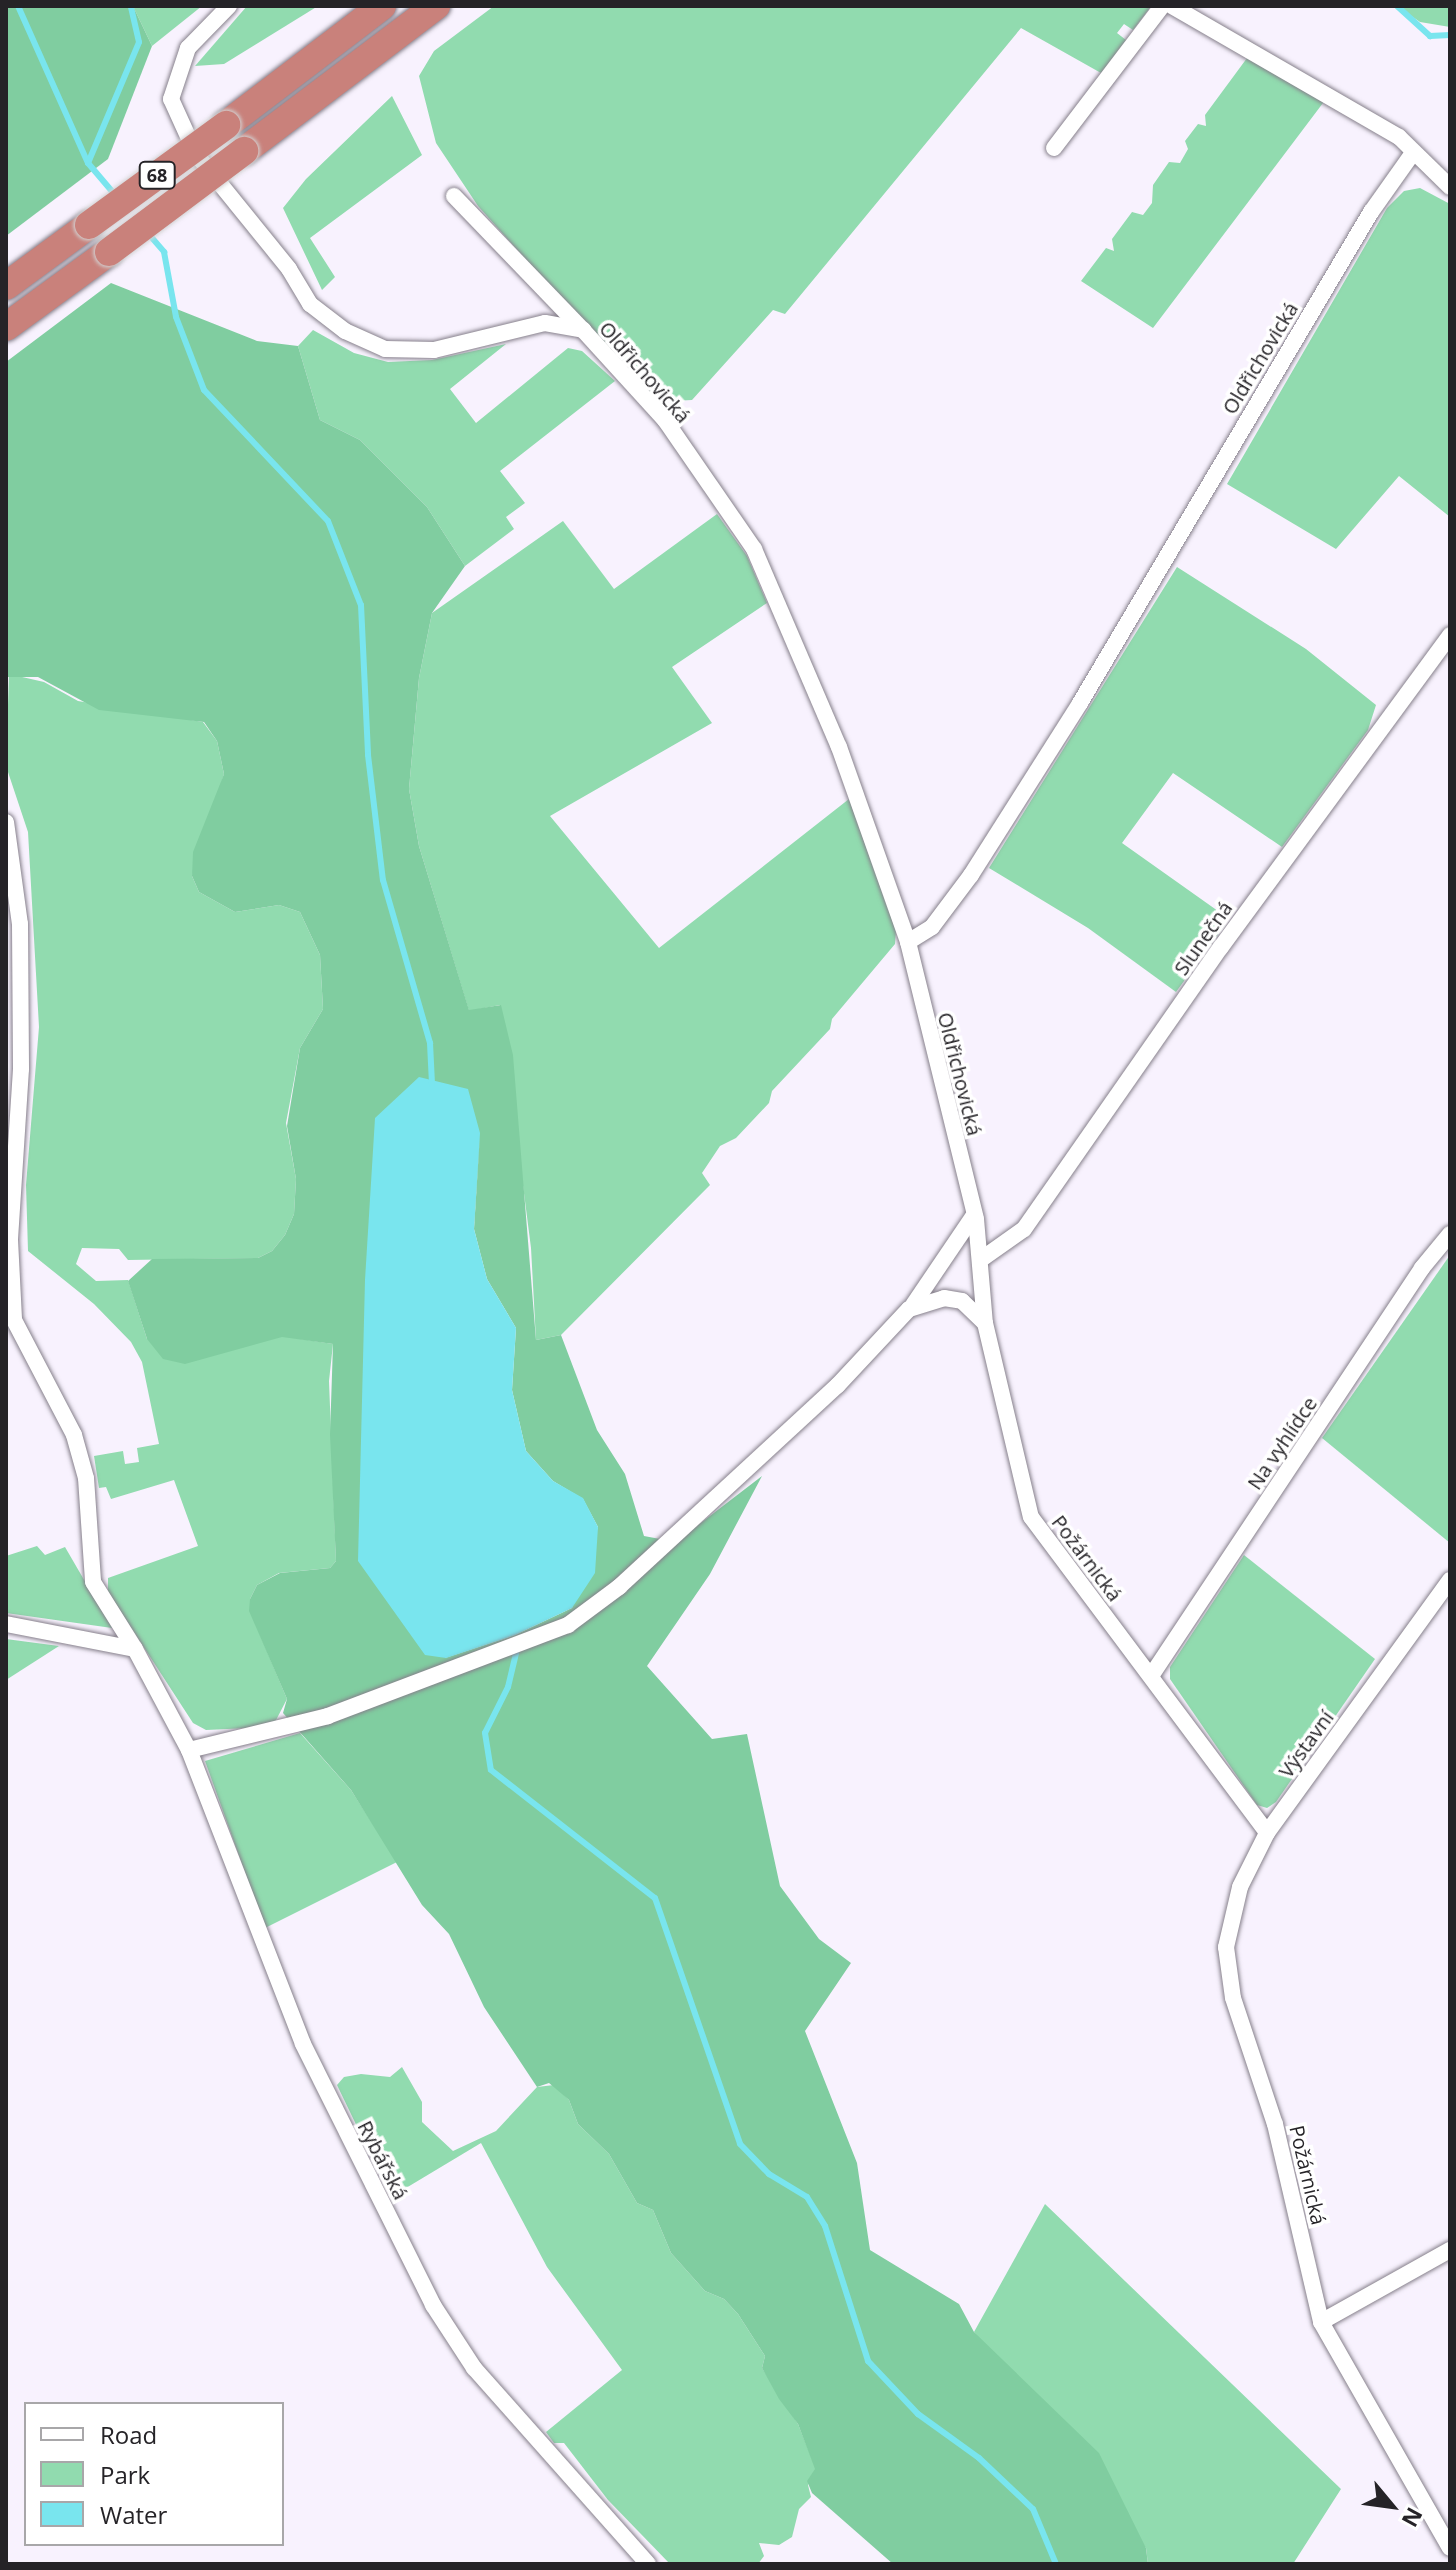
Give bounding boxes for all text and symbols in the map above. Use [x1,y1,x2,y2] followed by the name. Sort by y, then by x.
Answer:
[137,161,177,189] road number: 68
[1217,298,1303,418] street label: Oldřichovická
[595,317,695,427] street label: Oldřichovická
[1169,896,1237,980] street label: Slunečná
[933,1010,987,1138] street label: Oldřichovická
[1242,1392,1322,1494] street label: Na vyhlídce
[1047,1510,1127,1606] street label: Požárnická
[1274,1706,1338,1782] street label: Výstavní
[353,2117,413,2203] street label: Rybářská
[1285,2123,1331,2227] street label: Požárnická
[24,2402,284,2546] legend
[100,2418,157,2451] text: Road
[100,2458,150,2491] text: Park
[1352,2466,1432,2546] north arrow
[100,2498,167,2531] text: Water
[1396,2503,1430,2533] text: N

